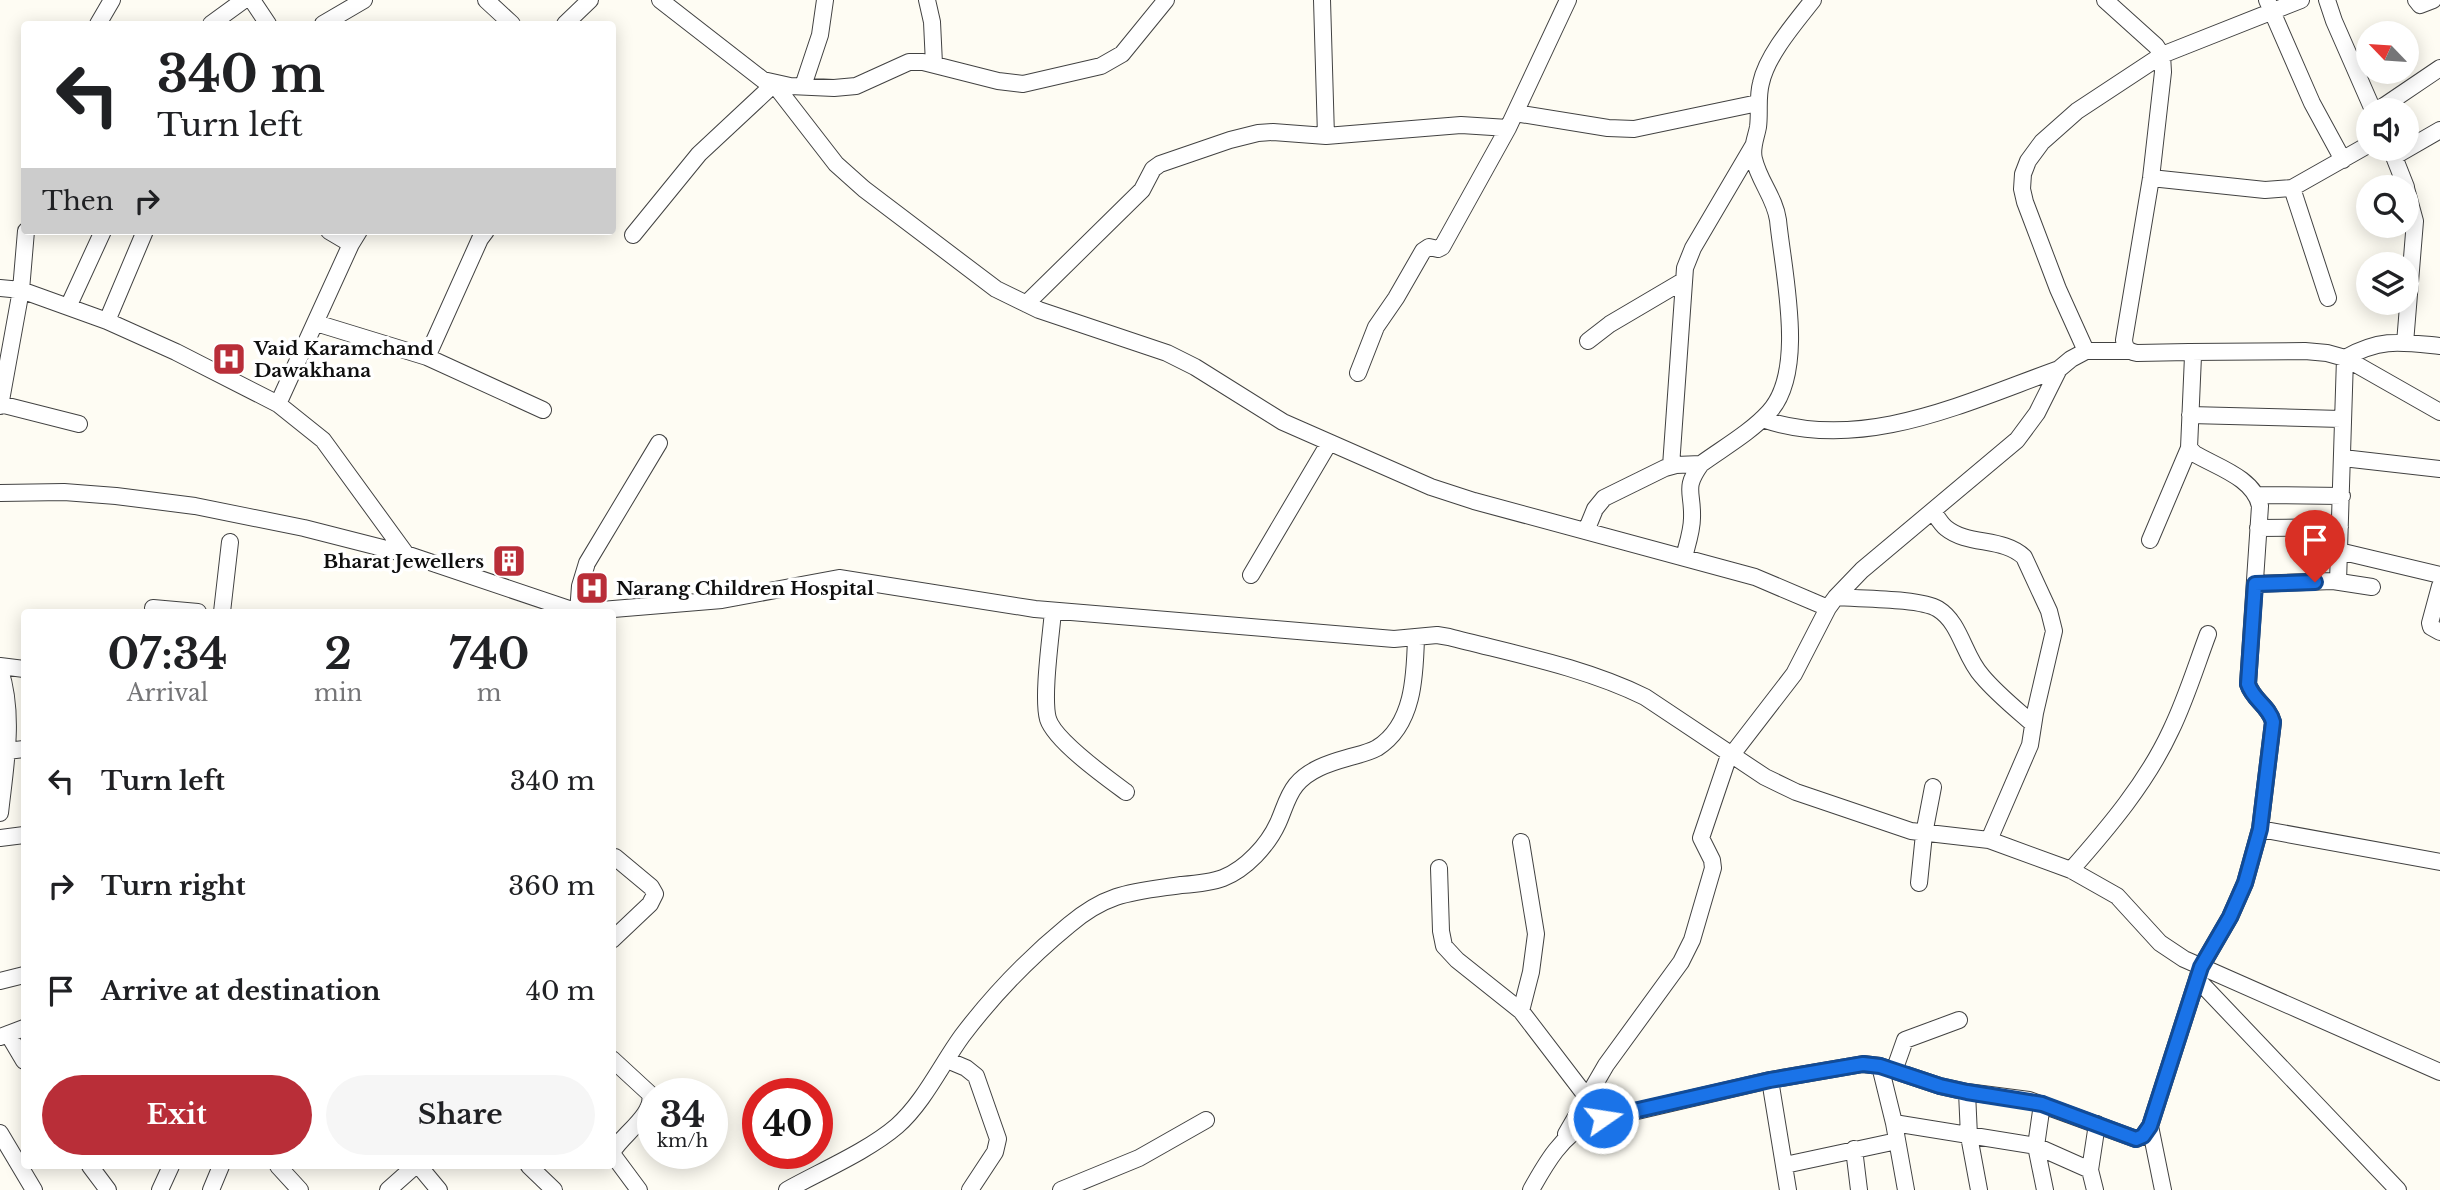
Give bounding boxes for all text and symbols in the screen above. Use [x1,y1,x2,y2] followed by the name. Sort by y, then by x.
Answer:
[2356,21,2418,84] north arrow
[2356,21,2419,315] map controls
[157,44,325,105] text: 340 m
[42,49,133,140] icon: left
[2356,98,2419,161] button: sound
[157,105,303,145] text: Turn left
[2356,175,2419,238] button: search
[128,182,166,220] icon: right
[42,185,114,217] text: Then
[2356,252,2419,315] button: layers
[253,337,434,382] place label: Vaid Karamchand Dawakhana
[210,340,248,378] hospital icon: Vaid Karamchand Dawakhana
[2285,510,2345,582] pin
[2296,521,2334,559] icon: arrive
[490,542,528,580] building icon: Bharat Jewellers
[323,550,484,573] place label: Bharat Jewellers
[573,569,611,607] hospital icon: Narang Children Hospital
[616,577,874,600] place label: Narang Children Hospital
[108,628,227,680] text: 07:34
[325,628,352,680] text: 2
[449,628,529,680] text: 740
[127,679,208,707] text: Arrival
[314,679,362,707] text: min
[477,679,502,707] text: m
[42,762,80,800] icon: left
[101,765,225,797] text: Turn left
[510,765,595,797] text: 340 m
[42,867,80,905] icon: right
[101,870,246,902] text: Turn right
[508,870,595,902] text: 360 m
[42,972,80,1010] icon: arrive
[101,975,381,1007] text: Arrive at destination
[526,975,595,1007] text: 40 m
[42,1075,312,1155] button: Exit
[326,1075,595,1155] button: Share
[742,1078,833,1169] speed limit sign: 40
[1566,1081,1640,1155] position arrow
[660,1093,705,1136] text: 34
[657,1130,708,1152] text: km/h

